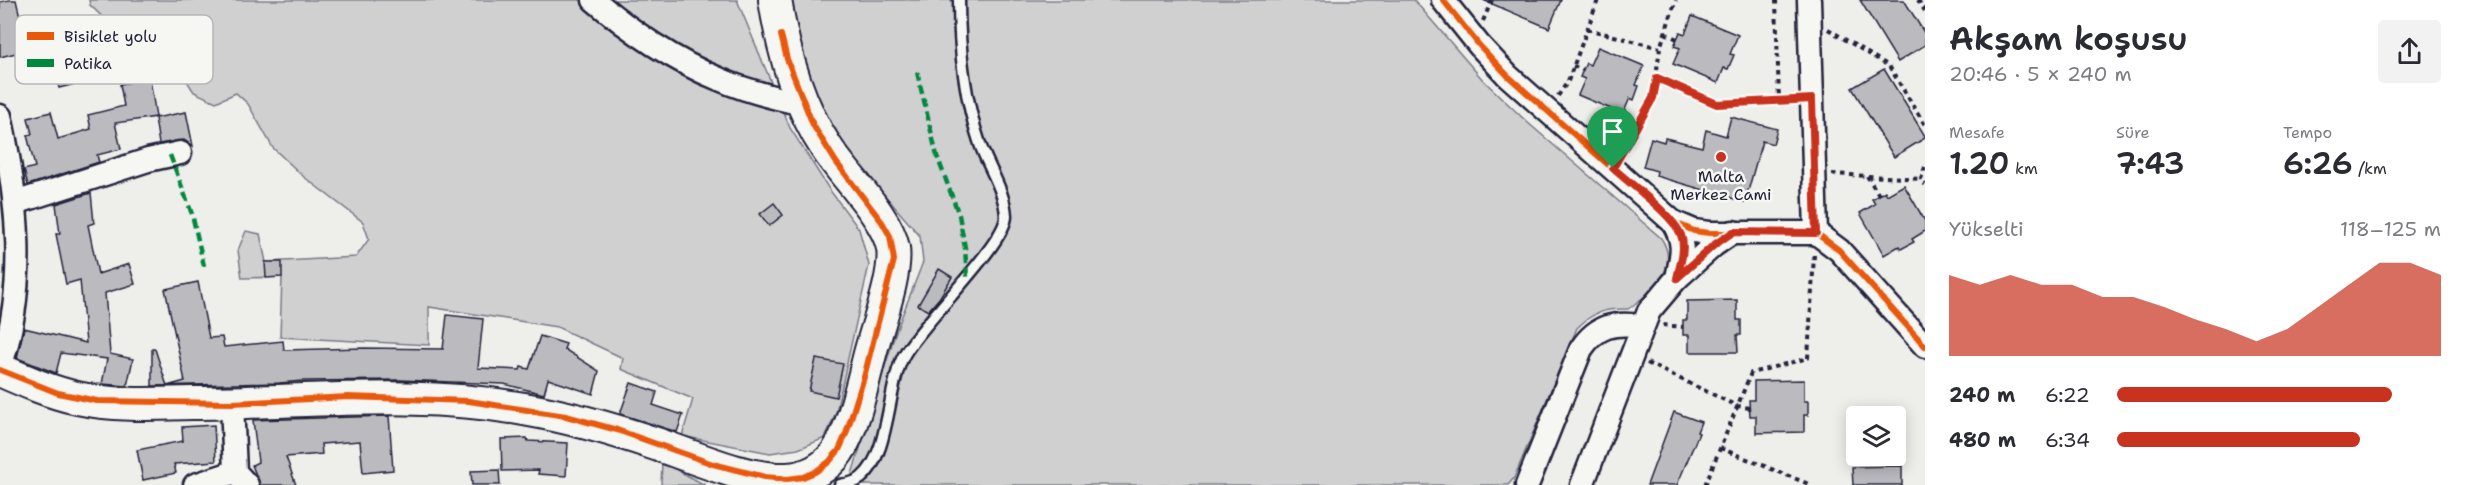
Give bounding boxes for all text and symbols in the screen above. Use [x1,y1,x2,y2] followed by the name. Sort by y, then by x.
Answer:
[15,15,213,84] legend
[1949,16,2188,61] text: Akşam koşusu
[2378,20,2441,83] button: share
[64,26,157,47] text: Bisiklet yolu
[64,53,112,74] text: Patika
[1949,61,2132,87] text: 20:46 · 5 × 240 m
[1587,106,1638,168] pin
[1596,115,1629,148] icon: arrive
[1949,122,2005,143] text: Mesafe
[2116,122,2150,143] text: Süre
[2283,122,2332,143] text: Tempo
[1949,143,2010,184] text: 1.20
[2116,143,2185,184] text: 7:43
[2283,143,2353,184] text: 6:26
[1714,150,1728,164] marker: Malta Merkez Cami
[2010,158,2038,179] text: km
[2353,158,2387,179] text: /km
[1670,166,1772,205] place label: Malta Merkez Cami
[1949,216,2024,242] text: Yükselti
[2340,216,2441,242] text: 118–125 m
[1949,382,2015,408] text: 240 m
[2045,382,2090,408] text: 6:22
[1846,406,1906,466] map controls
[1846,406,1906,466] button: layers
[1949,427,2016,453] text: 480 m
[2045,427,2090,453] text: 6:34

